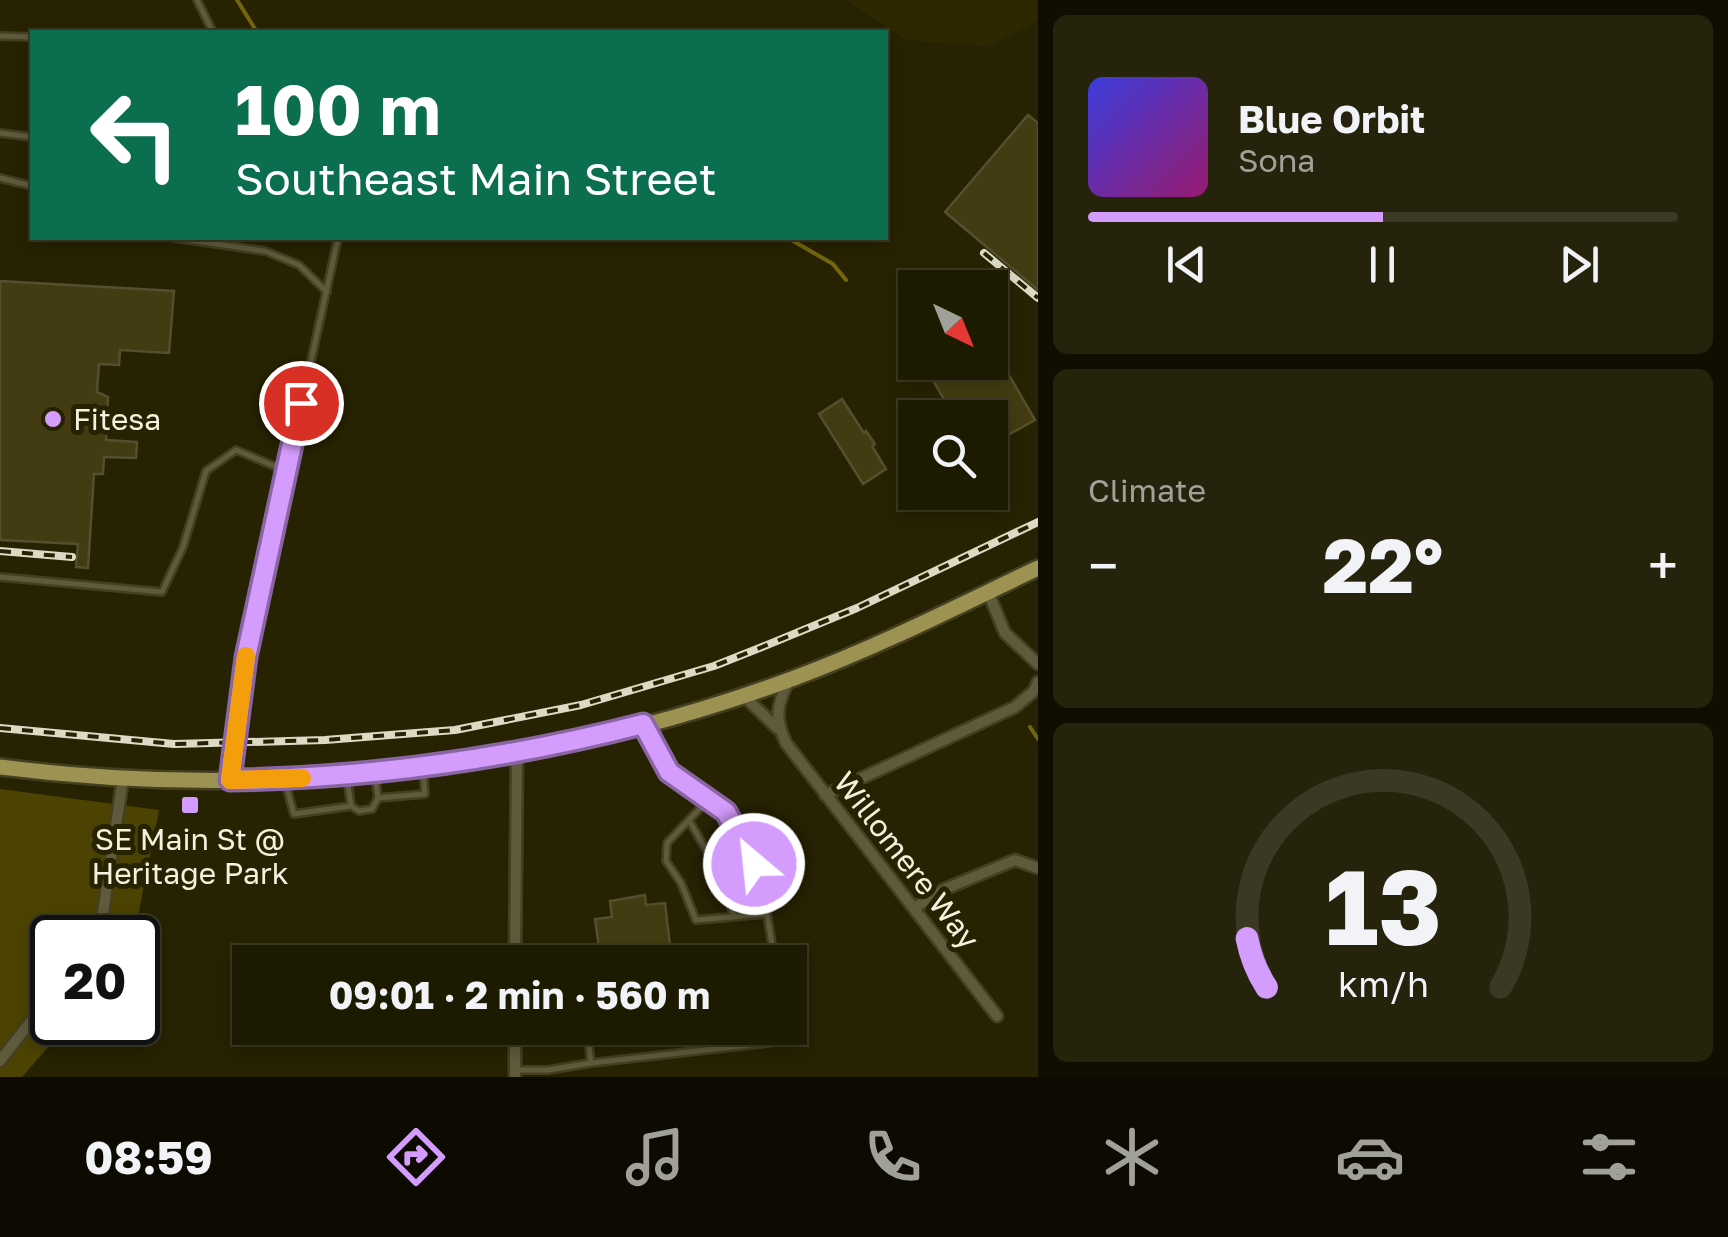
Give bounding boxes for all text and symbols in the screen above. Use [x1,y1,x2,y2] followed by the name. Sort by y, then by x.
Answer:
[235,66,441,150] text: 100 m
[70,70,200,200] icon: left
[1238,96,1425,141] text: Blue Orbit
[1238,141,1315,179] text: Sona
[235,151,717,205] text: Southeast Main Street
[1159,237,1214,292] icon: previous
[1355,237,1410,292] icon: pause
[1552,237,1607,292] icon: next
[898,270,1008,380] north arrow
[898,270,1008,510] map controls
[259,361,344,446] pin
[274,376,329,431] icon: arrive
[898,400,1008,510] button: search
[73,401,161,437] place label: Fitesa
[42,408,64,430] marker: Fitesa
[1088,471,1206,509] text: Climate
[1323,519,1443,610] text: 22°
[1088,532,1118,598] text: −
[1648,532,1678,598] text: +
[827,764,987,956] street label: Willomere Way
[179,794,201,816] marker: SE Main St @ Heritage Park
[702,812,806,916] position arrow
[91,821,289,891] place label: SE Main St @ Heritage Park
[1324,843,1442,968] text: 13
[30,915,160,1045] speed limit sign: 20
[1338,962,1428,1005] text: km/h
[329,972,710,1017] text: 09:01 · 2 min · 560 m
[381,1122,451,1192] icon: directions
[620,1122,690,1192] icon: music
[858,1122,928,1192] icon: phone
[1097,1122,1167,1192] icon: climate
[1335,1122,1405,1192] icon: car
[1574,1122,1644,1192] icon: filters
[84,1130,213,1184] text: 08:59

